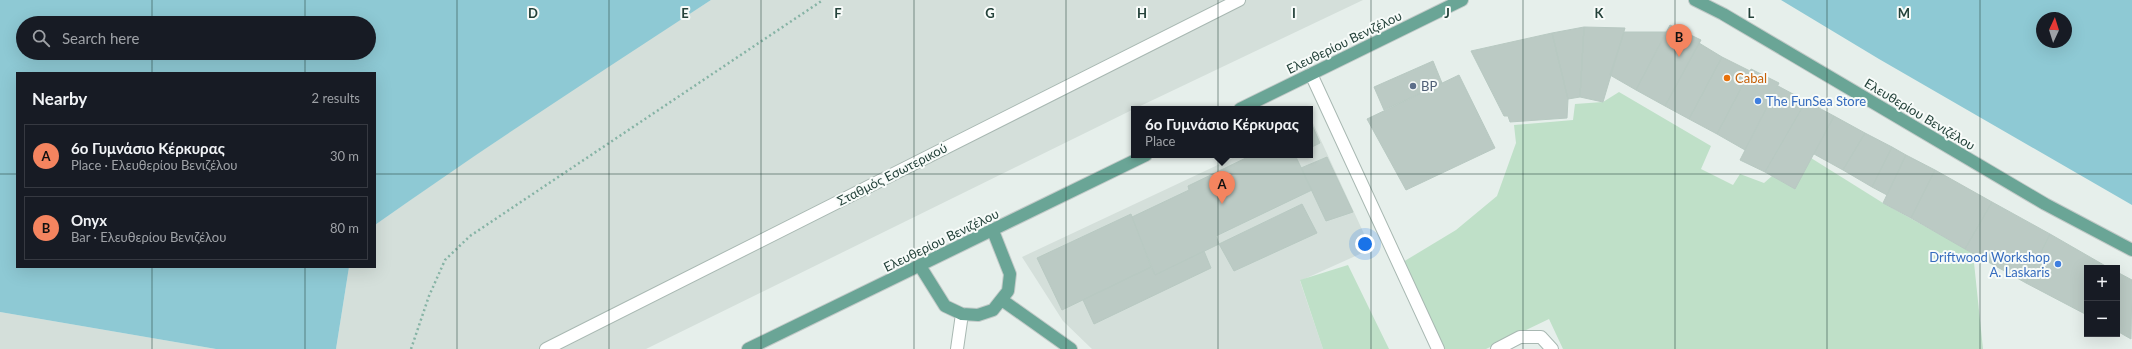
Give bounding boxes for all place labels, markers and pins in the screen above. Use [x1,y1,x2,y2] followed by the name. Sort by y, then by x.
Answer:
[1666,24,1692,57] pin: B
[1735,70,1767,86] place label: Cabal
[1722,73,1732,83] marker: Cabal
[1421,78,1437,94] place label: BP
[1408,81,1418,91] marker: BP
[1766,93,1866,109] place label: The FunSea Store
[1753,96,1763,106] marker: The FunSea Store
[1209,171,1235,204] pin: A
[1929,249,2050,280] place label: Driftwood Workshop A. Laskaris
[2053,259,2063,269] marker: Driftwood Workshop A. Laskaris

